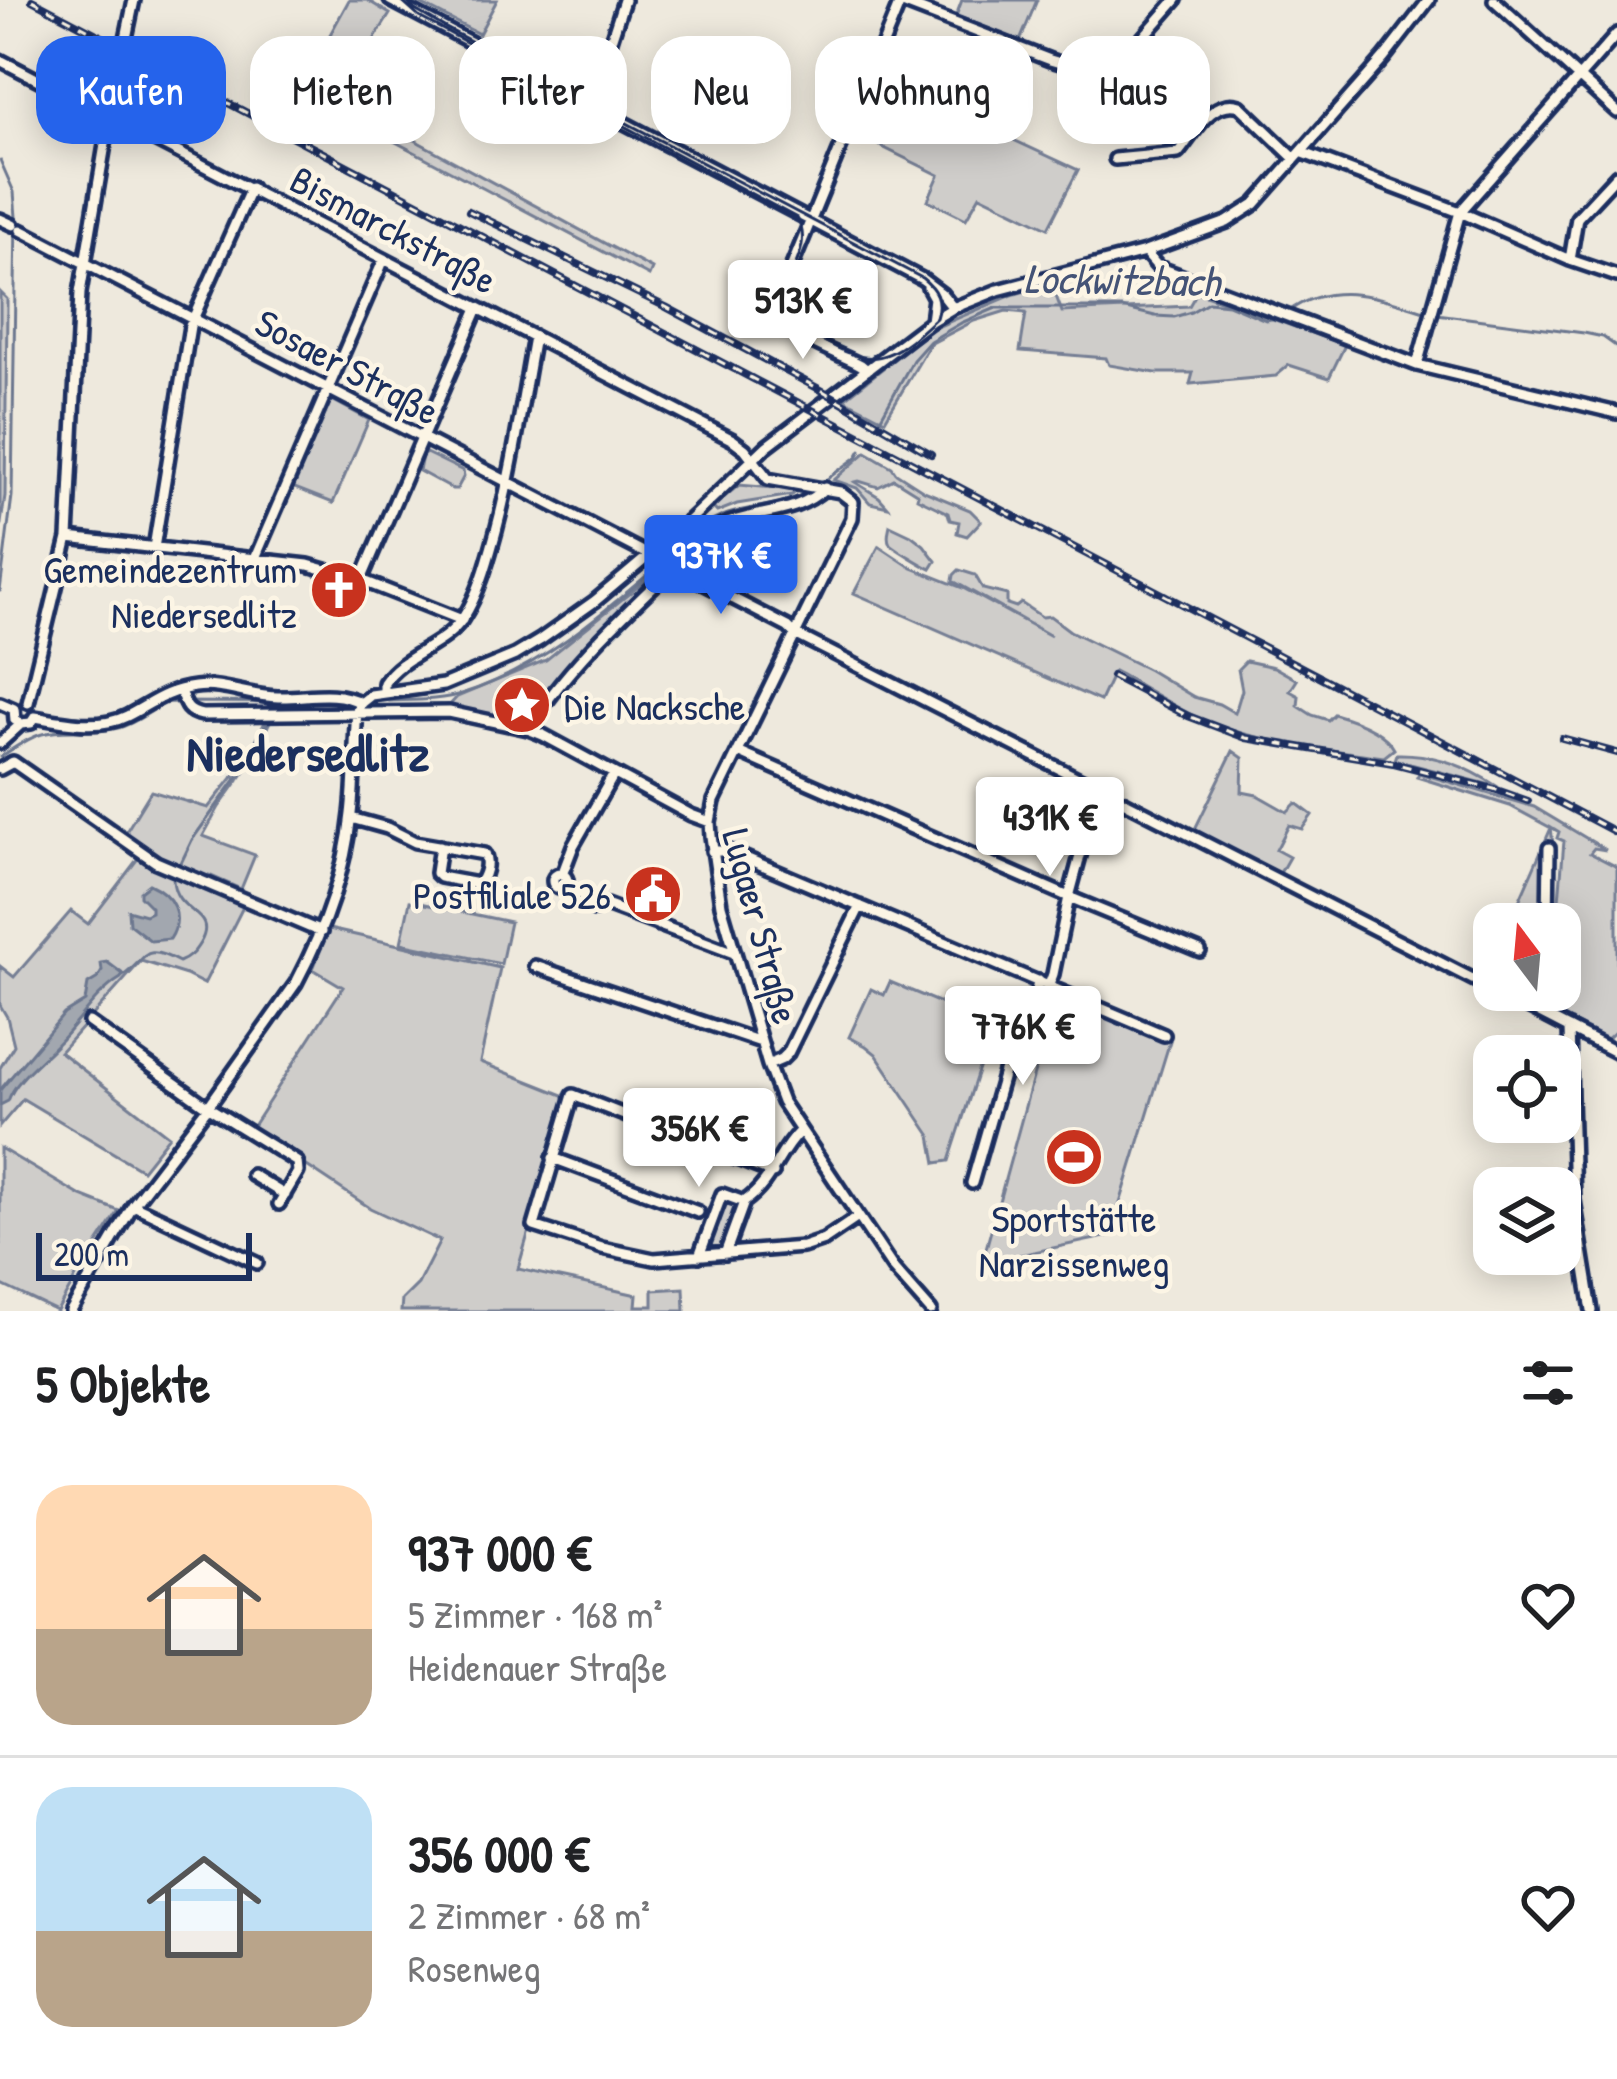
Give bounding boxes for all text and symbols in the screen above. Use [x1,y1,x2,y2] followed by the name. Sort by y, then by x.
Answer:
[36,36,226,144] chip: Kaufen
[250,36,435,144] chip: Mieten
[459,36,627,144] chip: Filter
[651,36,791,144] chip: Neu
[815,36,1033,144] chip: Wohnung
[1057,36,1210,144] chip: Haus
[282,152,506,306] street label: Bismarckstraße
[1024,249,1222,309] water label: Lockwitzbach
[705,260,901,362] pin: 513K €
[755,272,851,325] text: 513K €
[247,295,449,437] street label: Sosaer Straße
[623,515,819,617] pin: 937K €
[671,527,771,580] text: 937K €
[43,542,297,640] place label: Gemeindezentrum Niedersedlitz
[308,559,370,621] church icon: Gemeindezentrum Niedersedlitz
[491,674,553,736] place icon: Die Nacksche
[564,679,745,732] place label: Die Nacksche
[187,718,430,787] district label: Niedersedlitz
[952,777,1148,879] pin: 431K €
[1003,789,1097,842] text: 431K €
[711,823,813,1029] street label: Lugaer Straße
[622,863,684,925] public building icon: Postfiliale 526
[413,868,611,921] place label: Postfiliale 526
[1473,903,1581,1011] north arrow
[1473,903,1581,1275] map controls
[925,986,1121,1088] pin: 776K €
[972,998,1074,1051] text: 776K €
[1473,1035,1581,1143] button: locate
[601,1088,797,1190] pin: 356K €
[650,1100,748,1153] text: 356K €
[1043,1126,1105,1188] sports icon: Sportstätte Narzissenweg
[1473,1167,1581,1275] button: layers
[979,1191,1169,1289] place label: Sportstätte Narzissenweg
[36,1227,252,1280] scale bar
[54,1232,129,1276] text: 200 m
[36,1349,210,1418] text: 5 Objekte
[1515,1350,1581,1416] icon: filters
[408,1518,591,1587] text: 937 000 €
[132,1533,276,1677] icon: home
[1515,1572,1581,1638] icon: heart
[408,1587,662,1640] text: 5 Zimmer · 168 m²
[408,1640,667,1693] text: Heidenauer Straße
[408,1819,589,1888] text: 356 000 €
[132,1835,276,1979] icon: home
[1515,1874,1581,1940] icon: heart
[408,1888,650,1941] text: 2 Zimmer · 68 m²
[408,1941,541,1994] text: Rosenweg

